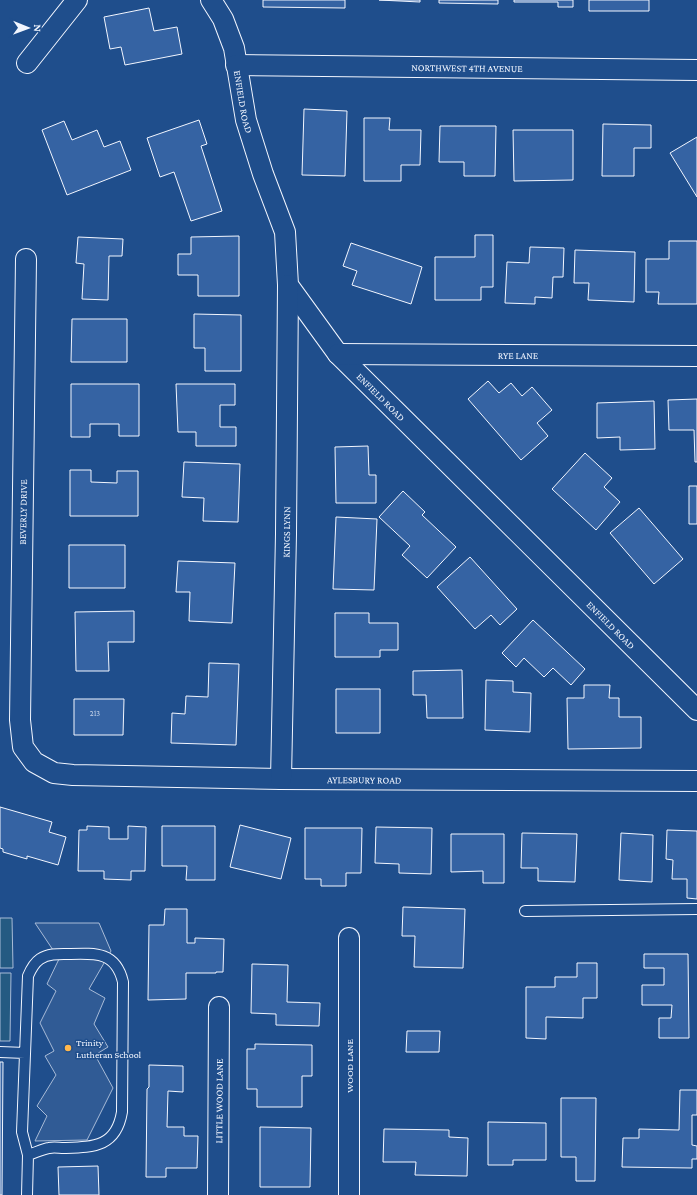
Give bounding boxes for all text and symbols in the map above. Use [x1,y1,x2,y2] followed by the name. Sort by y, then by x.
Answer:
[8,8,48,48] north arrow
[32,24,44,33] text: N
[411,61,523,74] street label: NORTHWEST 4TH AVENUE
[232,70,255,135] street label: ENFIELD ROAD
[498,349,539,361] street label: RYE LANE
[355,370,408,423] street label: ENFIELD ROAD
[17,479,29,545] street label: BEVERLY DRIVE
[280,506,292,558] street label: KINGS LYNN
[585,599,638,651] street label: ENFIELD ROAD
[90,709,100,718] house number: 213
[327,774,402,785] street label: AYLESBURY ROAD
[76,1037,142,1060] place label: Trinity Lutheran School
[344,1039,355,1093] street label: WOOD LANE
[63,1043,73,1053] marker: Trinity Lutheran School
[213,1058,224,1144] street label: LITTLE WOOD LANE

